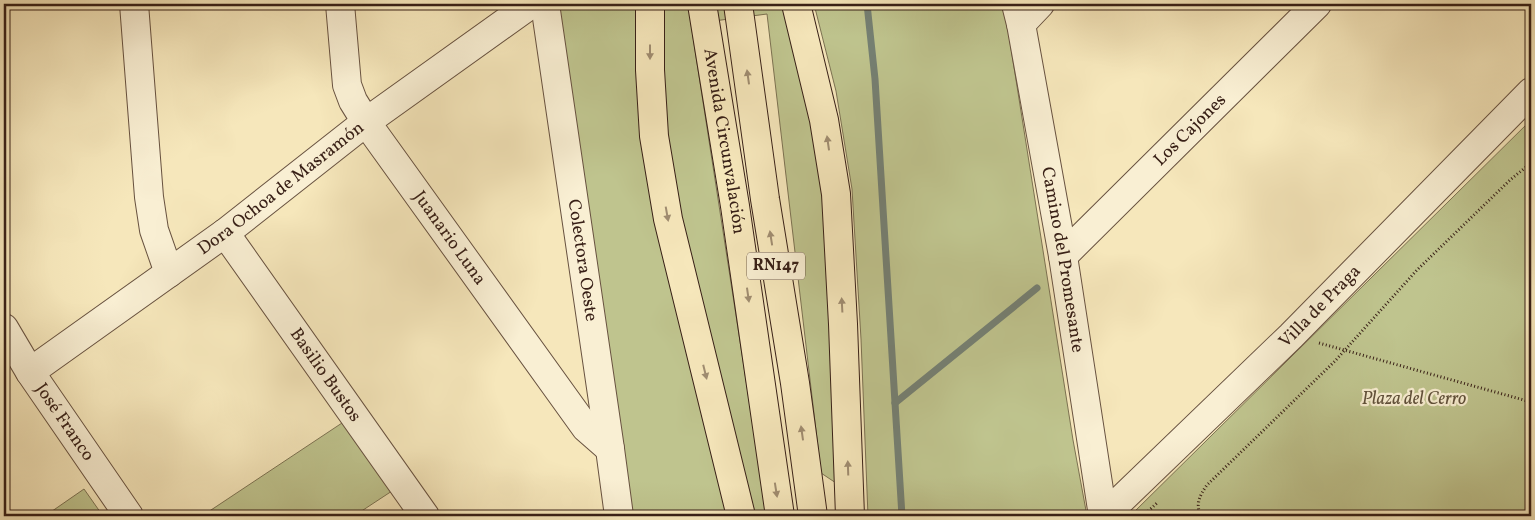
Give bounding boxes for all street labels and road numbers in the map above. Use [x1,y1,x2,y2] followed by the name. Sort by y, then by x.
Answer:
[697,46,751,236] street label: Avenida Circunvalación
[1148,88,1232,172] street label: Los Cajones
[192,115,370,261] street label: Dora Ochoa de Masramón
[1035,165,1090,354] street label: Camino del Promesante
[407,186,492,290] street label: Juanario Luna
[561,198,604,323] street label: Colectora Oeste
[747,252,805,280] road number: RN147
[1273,259,1367,354] street label: Villa de Praga
[284,323,367,427] street label: Basilio Bustos
[29,378,100,466] street label: José Franco

